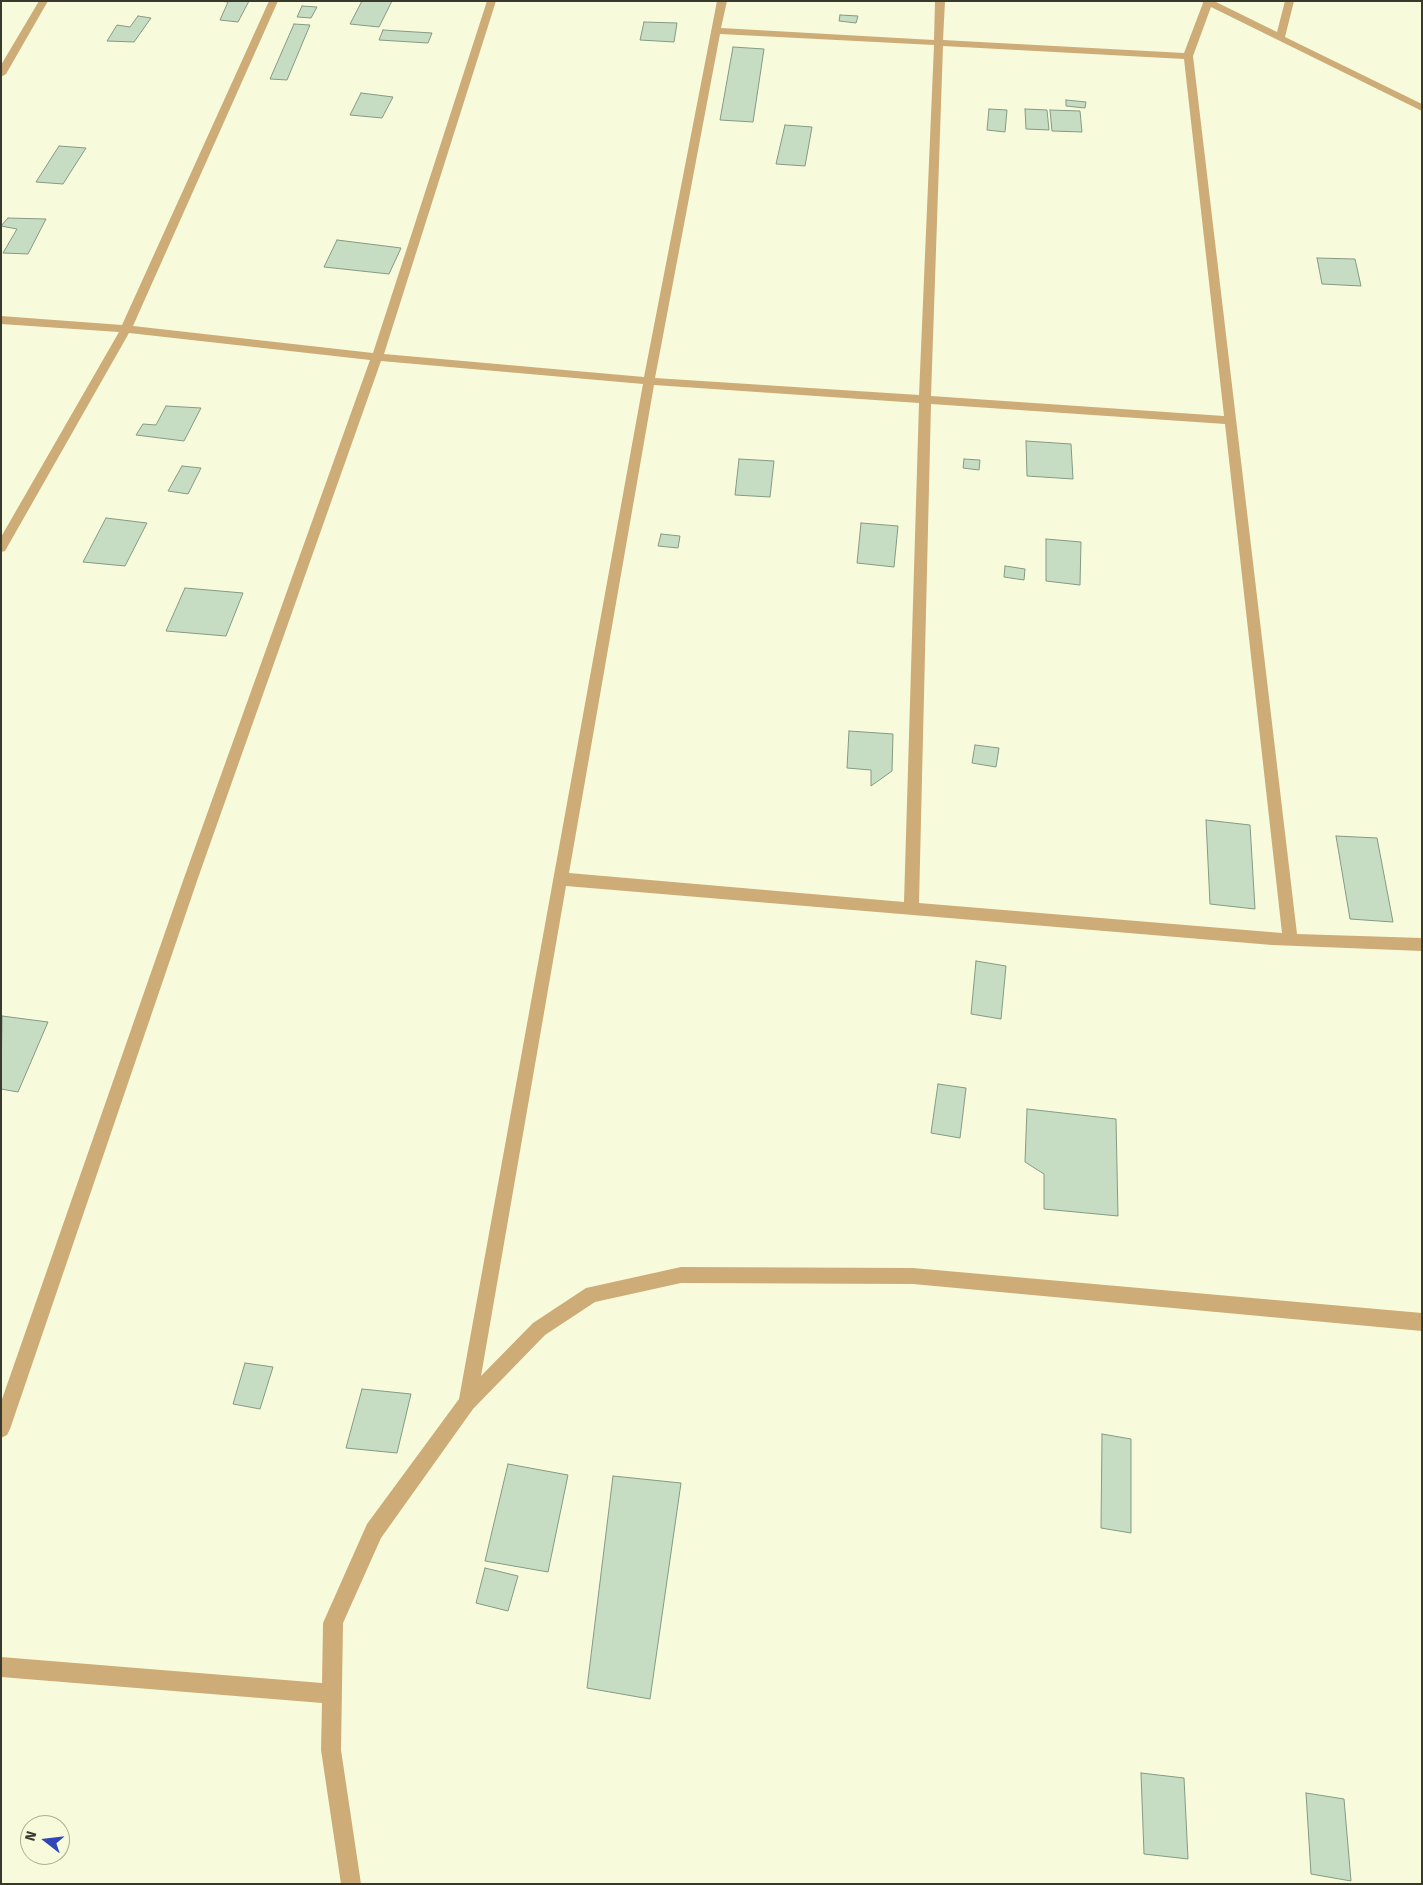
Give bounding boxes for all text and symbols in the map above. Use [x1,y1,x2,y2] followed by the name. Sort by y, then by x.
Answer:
[20,1815,70,1865] north arrow
[22,1829,41,1843] text: N

